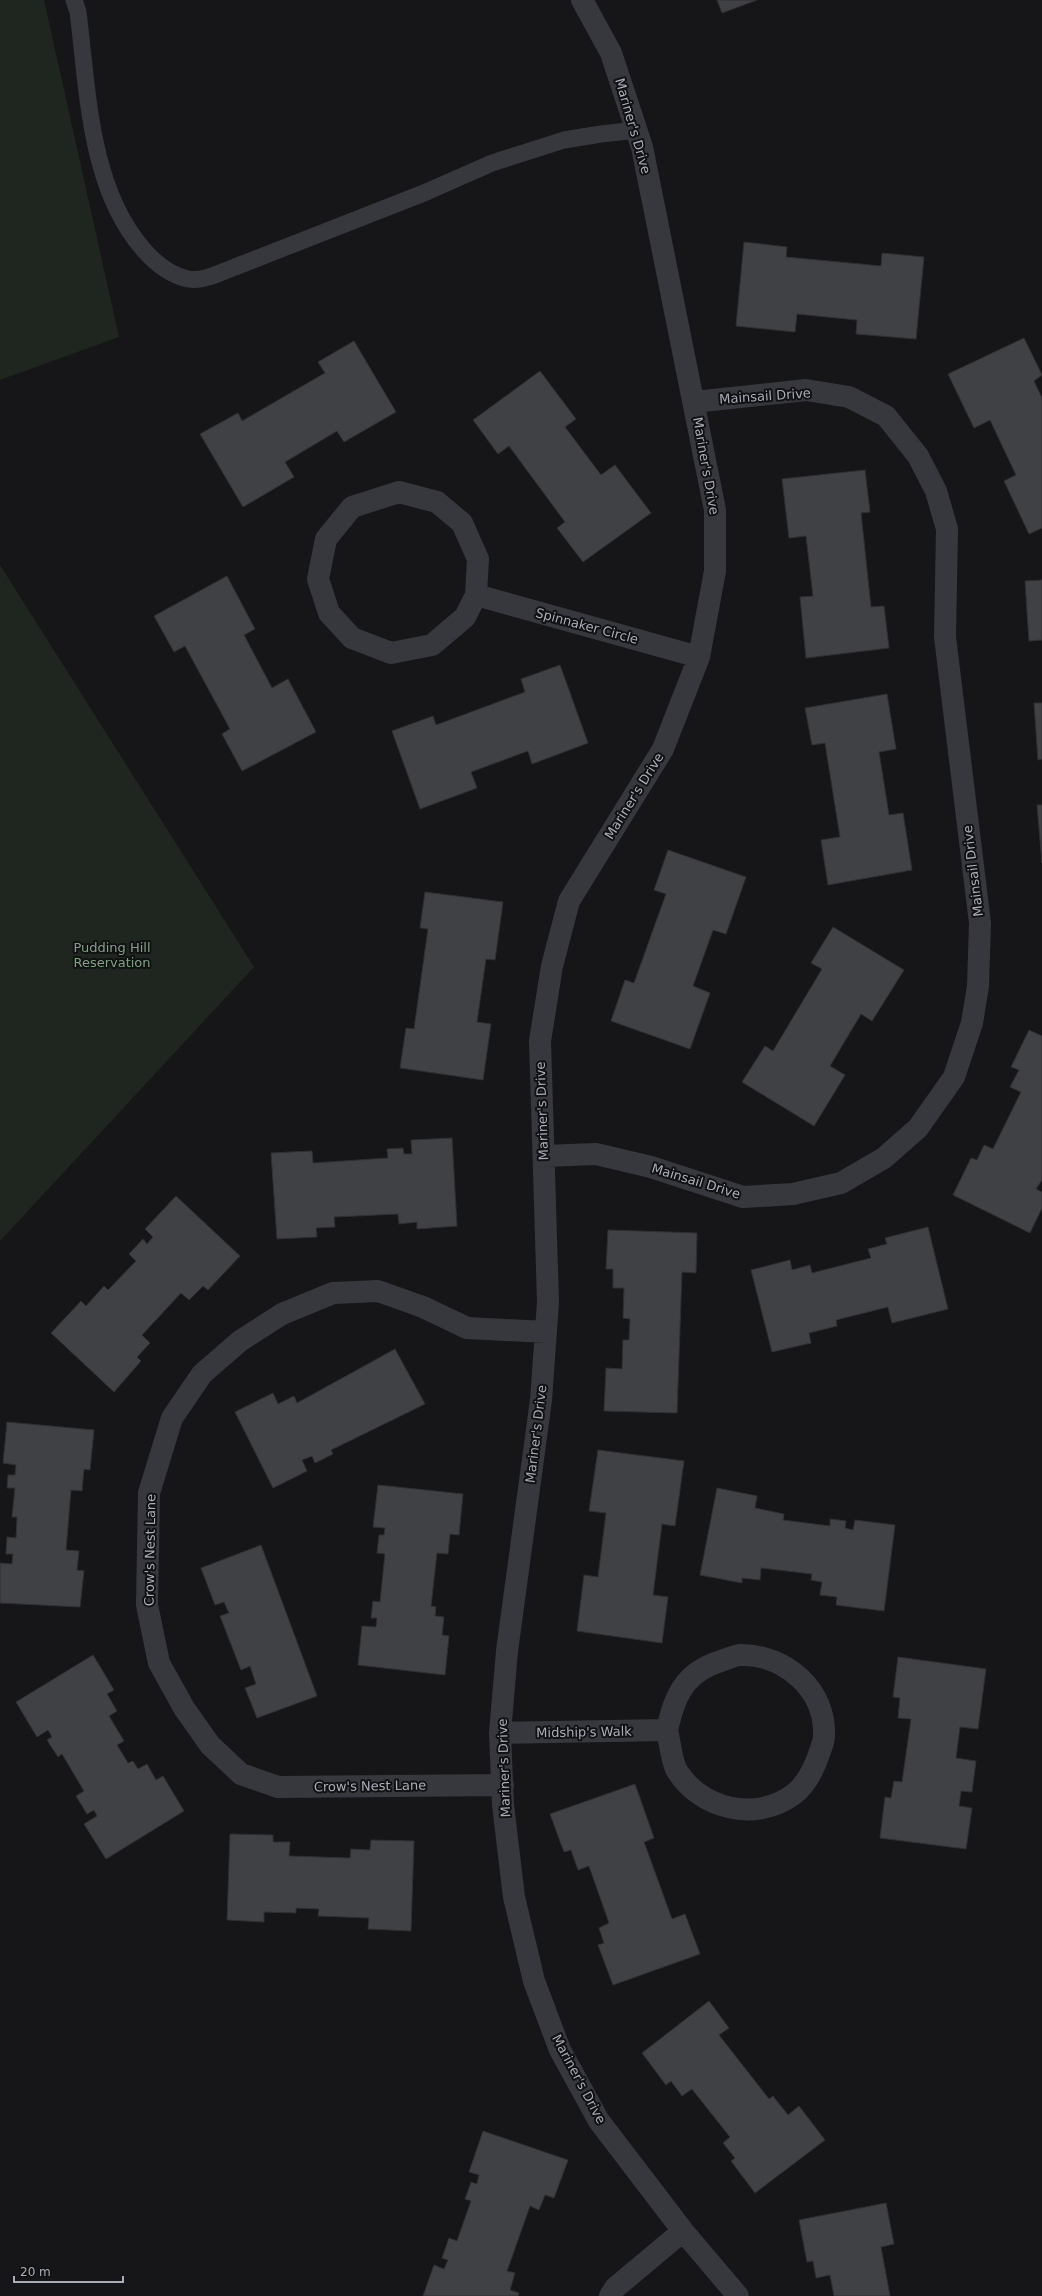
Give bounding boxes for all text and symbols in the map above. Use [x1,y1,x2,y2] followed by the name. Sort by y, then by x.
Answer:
[612,76,654,176] street label: Mariner's Drive
[719,385,811,407] street label: Mainsail Drive
[690,416,722,516] street label: Mariner's Drive
[534,605,640,647] street label: Spinnaker Circle
[601,750,667,842] street label: Mariner's Drive
[960,825,986,917] street label: Mainsail Drive
[73,940,151,970] park label: Pudding Hill Reservation
[533,1061,551,1161] street label: Mariner's Drive
[650,1160,742,1202] street label: Mainsail Drive
[523,1384,549,1484] street label: Mariner's Drive
[142,1494,158,1606] street label: Crow's Nest Lane
[495,1718,513,1818] street label: Mariner's Drive
[536,1724,632,1740] street label: Midship's Walk
[314,1778,426,1794] street label: Crow's Nest Lane
[549,2032,609,2126] street label: Mariner's Drive
[14,2258,123,2284] scale bar
[20,2265,51,2279] text: 20 m

